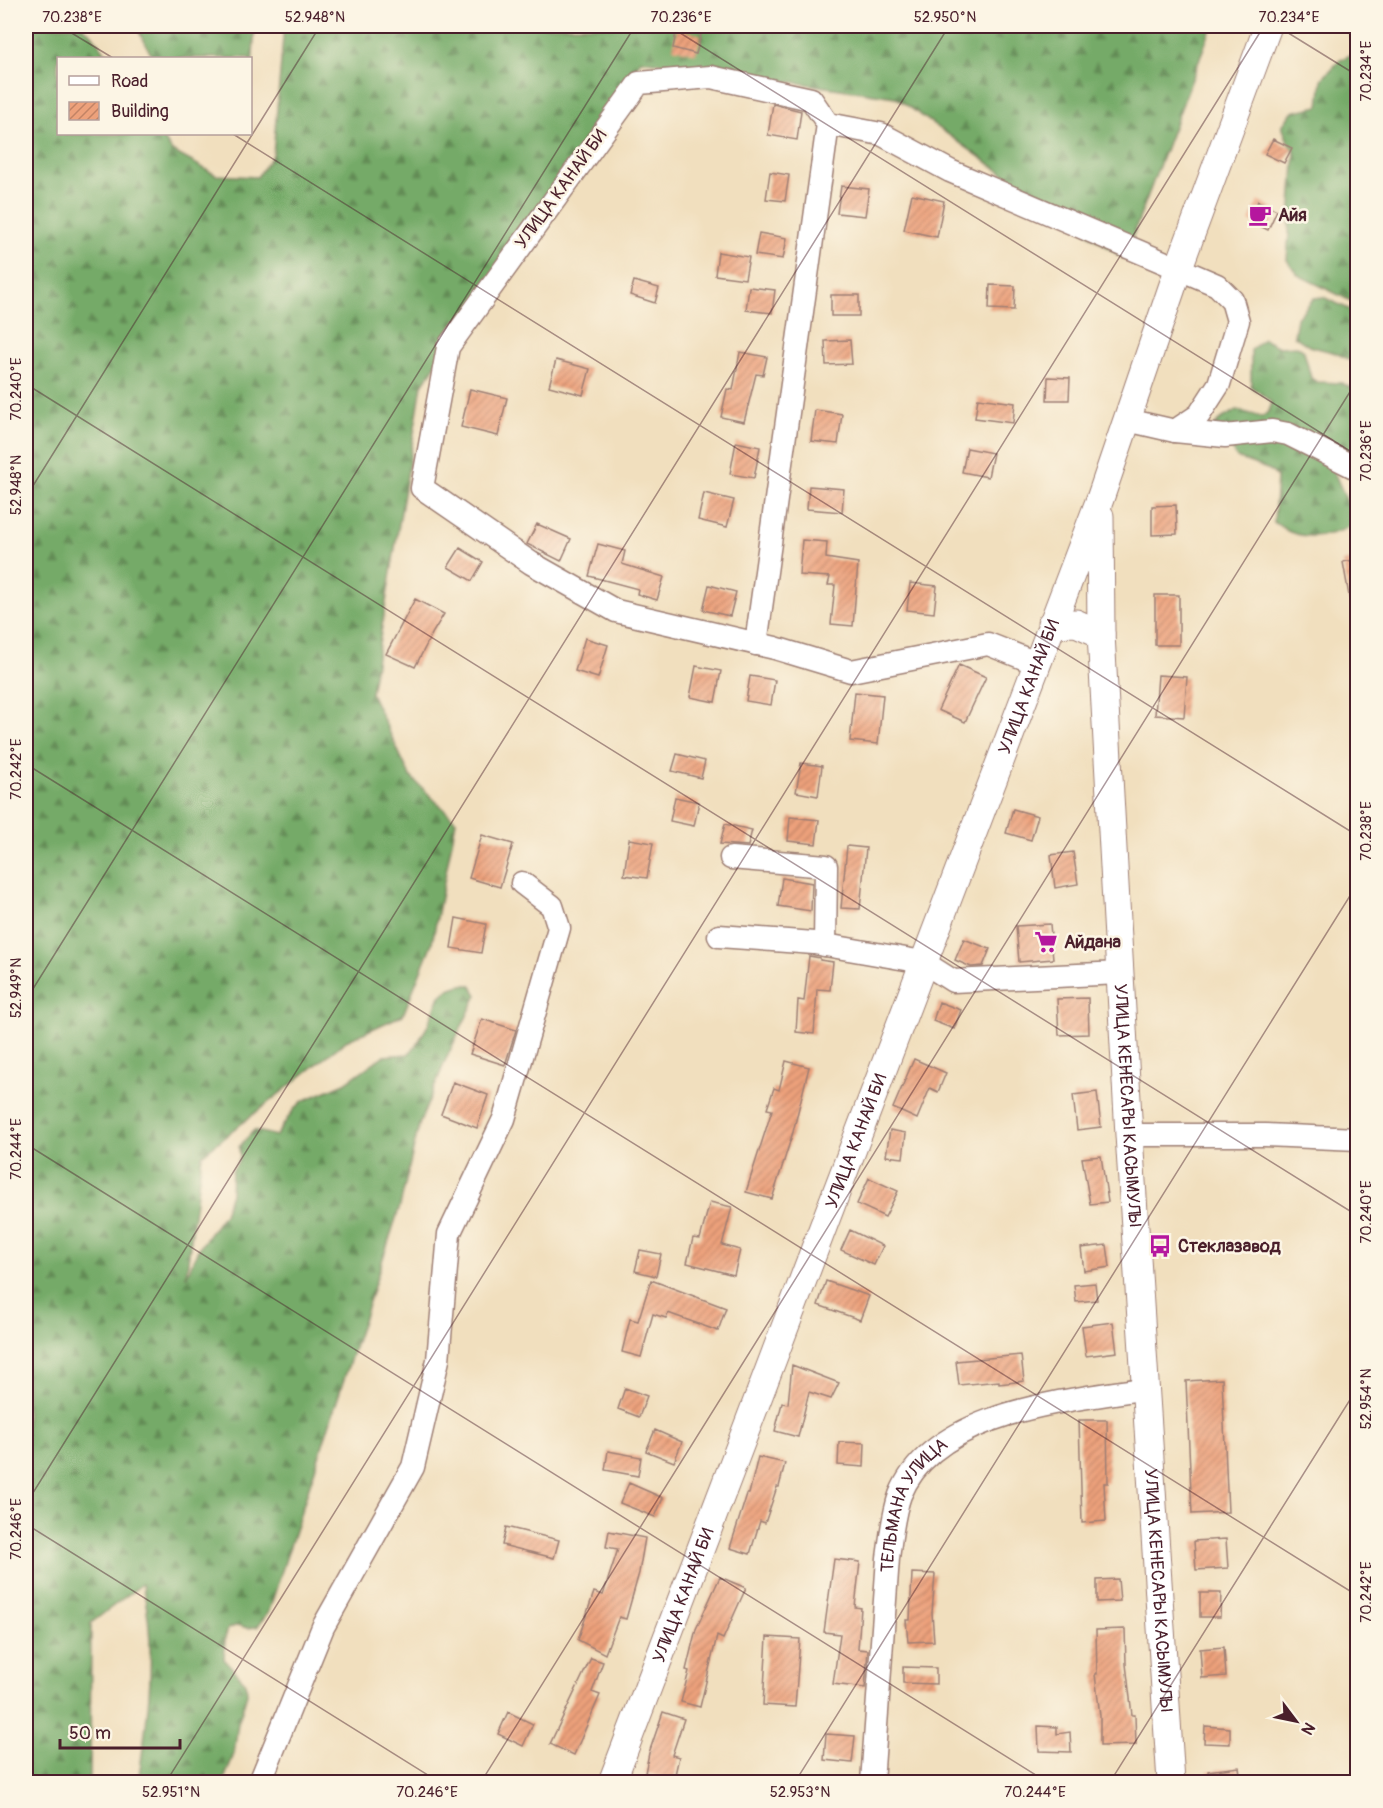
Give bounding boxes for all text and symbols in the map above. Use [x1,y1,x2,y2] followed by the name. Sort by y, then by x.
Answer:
[42,8,102,27] text: 70.238°E
[285,8,345,27] text: 52.948°N
[651,8,712,27] text: 70.236°E
[914,8,976,27] text: 52.950°N
[1259,8,1320,27] text: 70.234°E
[1357,40,1376,101] text: 70.234°E
[57,57,252,135] legend
[111,70,148,93] text: Road
[111,100,169,123] text: Building
[510,125,612,253] street label: УЛИЦА КАНАЙ БИ
[1247,202,1273,228] cafe icon: Айя
[1278,204,1307,227] place label: Айя
[7,357,26,421] text: 70.240°E
[1357,420,1376,481] text: 70.236°E
[7,455,26,515] text: 52.948°N
[993,616,1065,757] street label: УЛИЦА КАНАЙ БИ
[7,738,26,800] text: 70.242°E
[1357,801,1376,861] text: 70.238°E
[1033,929,1059,955] supermarket icon: Айдана
[1064,931,1121,954] place label: Айдана
[7,958,26,1018] text: 52.949°N
[1109,983,1146,1228] street label: УЛИЦА КЕНЕСАРЫ КАСЫМУЛЫ
[820,1070,892,1211] street label: УЛИЦА КАНАЙ БИ
[7,1118,26,1180] text: 70.244°E
[1357,1180,1376,1244] text: 70.240°E
[1147,1233,1173,1259] bus stop icon: Стеклазавод
[1178,1235,1281,1258] place label: Стеклазавод
[1357,1368,1376,1430] text: 52.954°N
[876,1432,952,1573] street label: ТЕЛЬМАНА УЛИЦА
[1139,1468,1178,1713] street label: УЛИЦА КЕНЕСАРЫ КАСЫМУЛЫ
[7,1498,26,1560] text: 70.246°E
[647,1524,719,1666] street label: УЛИЦА КАНАЙ БИ
[1357,1561,1376,1623] text: 70.242°E
[1266,1691,1326,1751] north arrow
[60,1712,180,1750] scale bar
[1296,1719,1319,1738] text: N
[69,1722,111,1745] text: 50 m
[142,1783,200,1802] text: 52.951°N
[396,1783,458,1802] text: 70.246°E
[770,1783,830,1802] text: 52.953°N
[1004,1783,1066,1802] text: 70.244°E

